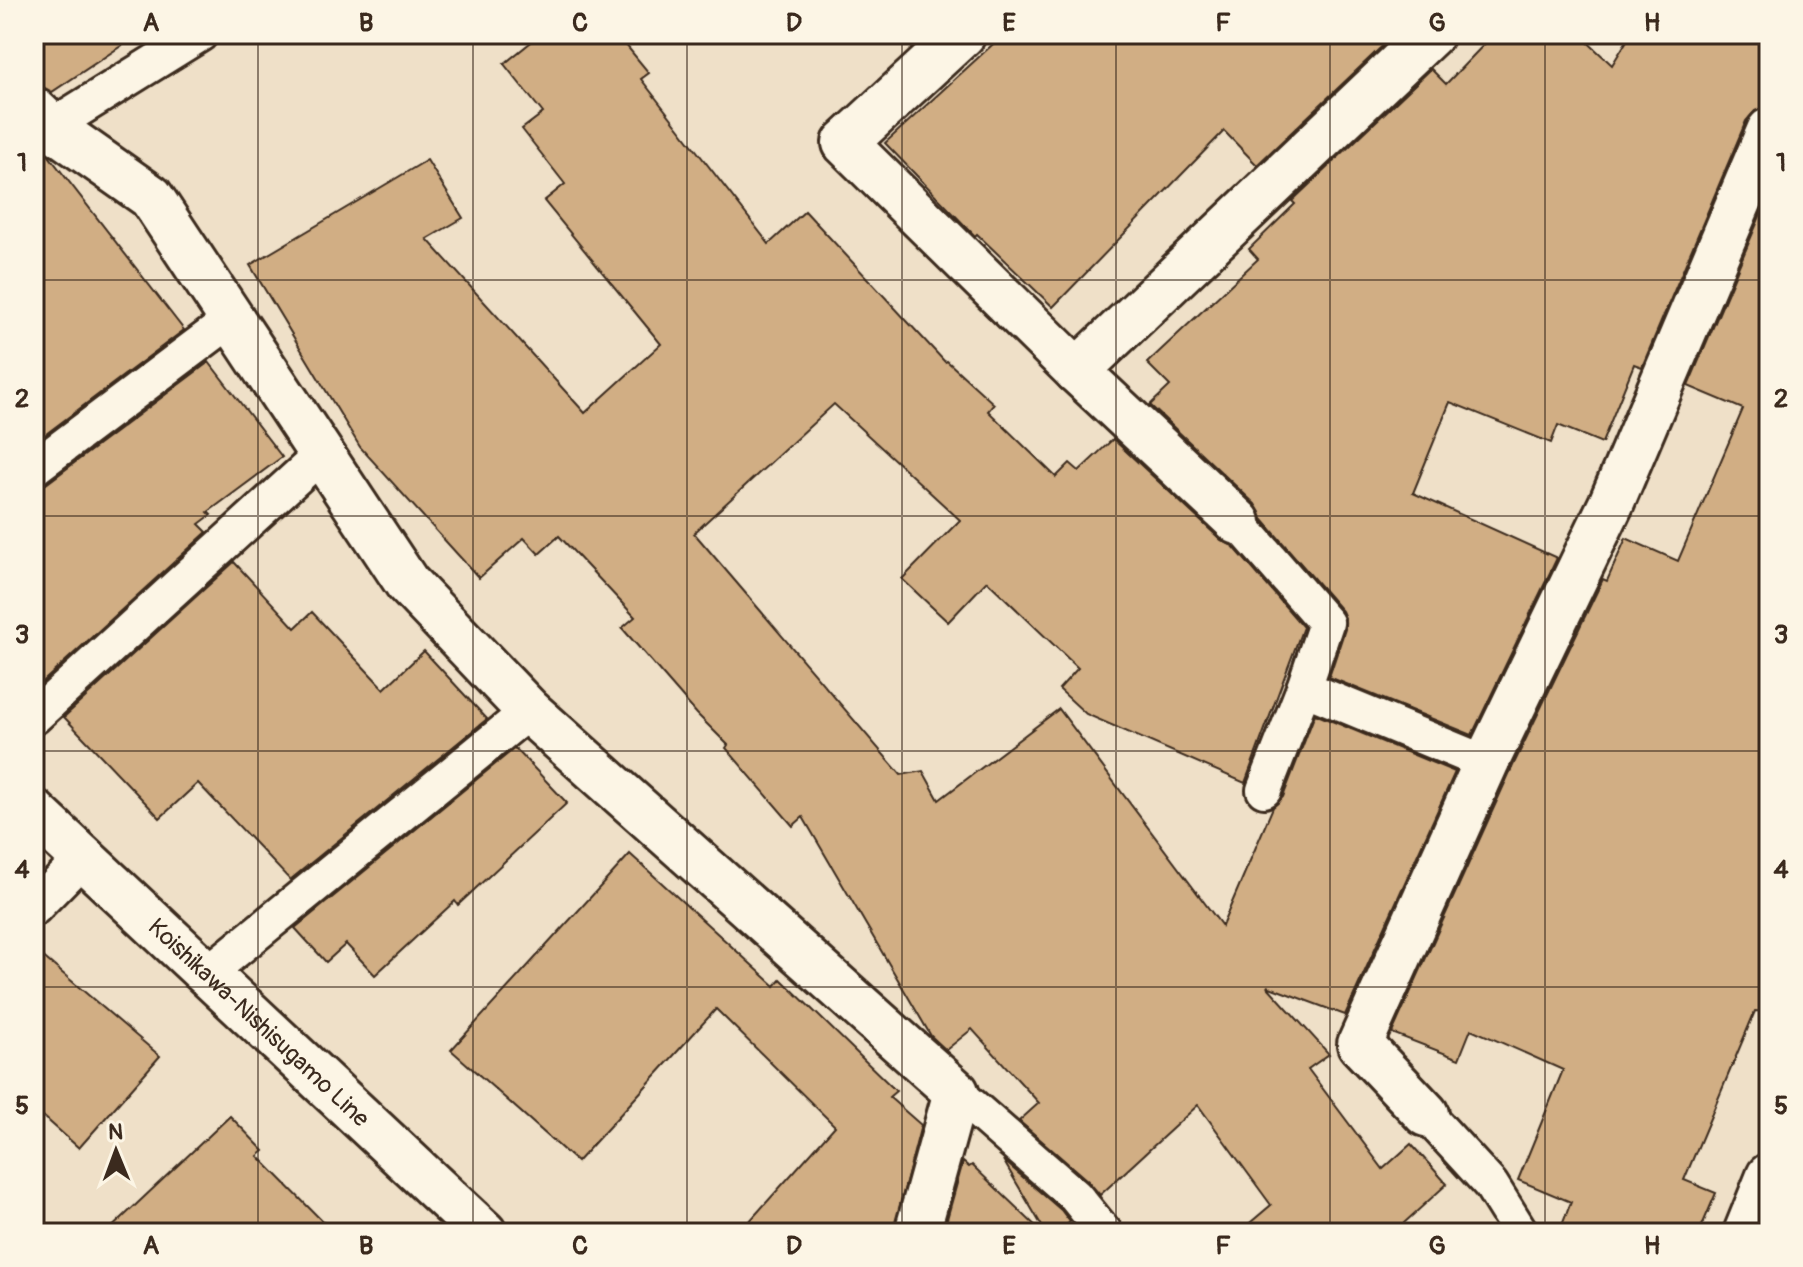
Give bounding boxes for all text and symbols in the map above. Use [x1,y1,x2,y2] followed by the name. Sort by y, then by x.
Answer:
[143,7,160,39] text: A
[359,7,373,39] text: B
[572,7,588,39] text: C
[786,7,802,39] text: D
[1002,7,1016,39] text: E
[1215,7,1231,39] text: F
[1428,7,1446,39] text: G
[1644,7,1660,39] text: H
[17,147,27,179] text: 1
[1776,147,1786,179] text: 1
[15,383,29,415] text: 2
[1774,383,1788,415] text: 2
[15,619,29,651] text: 3
[1774,619,1788,651] text: 3
[14,854,30,886] text: 4
[1773,854,1789,886] text: 4
[142,912,375,1133] street label: Koishikawa-Nishisugamo Line
[15,1090,29,1122] text: 5
[1774,1090,1788,1122] text: 5
[76,1111,156,1191] north arrow
[108,1118,123,1146] text: N
[143,1230,160,1262] text: A
[359,1230,373,1262] text: B
[572,1230,588,1262] text: C
[786,1230,802,1262] text: D
[1002,1230,1016,1262] text: E
[1215,1230,1231,1262] text: F
[1428,1230,1446,1262] text: G
[1644,1230,1660,1262] text: H

